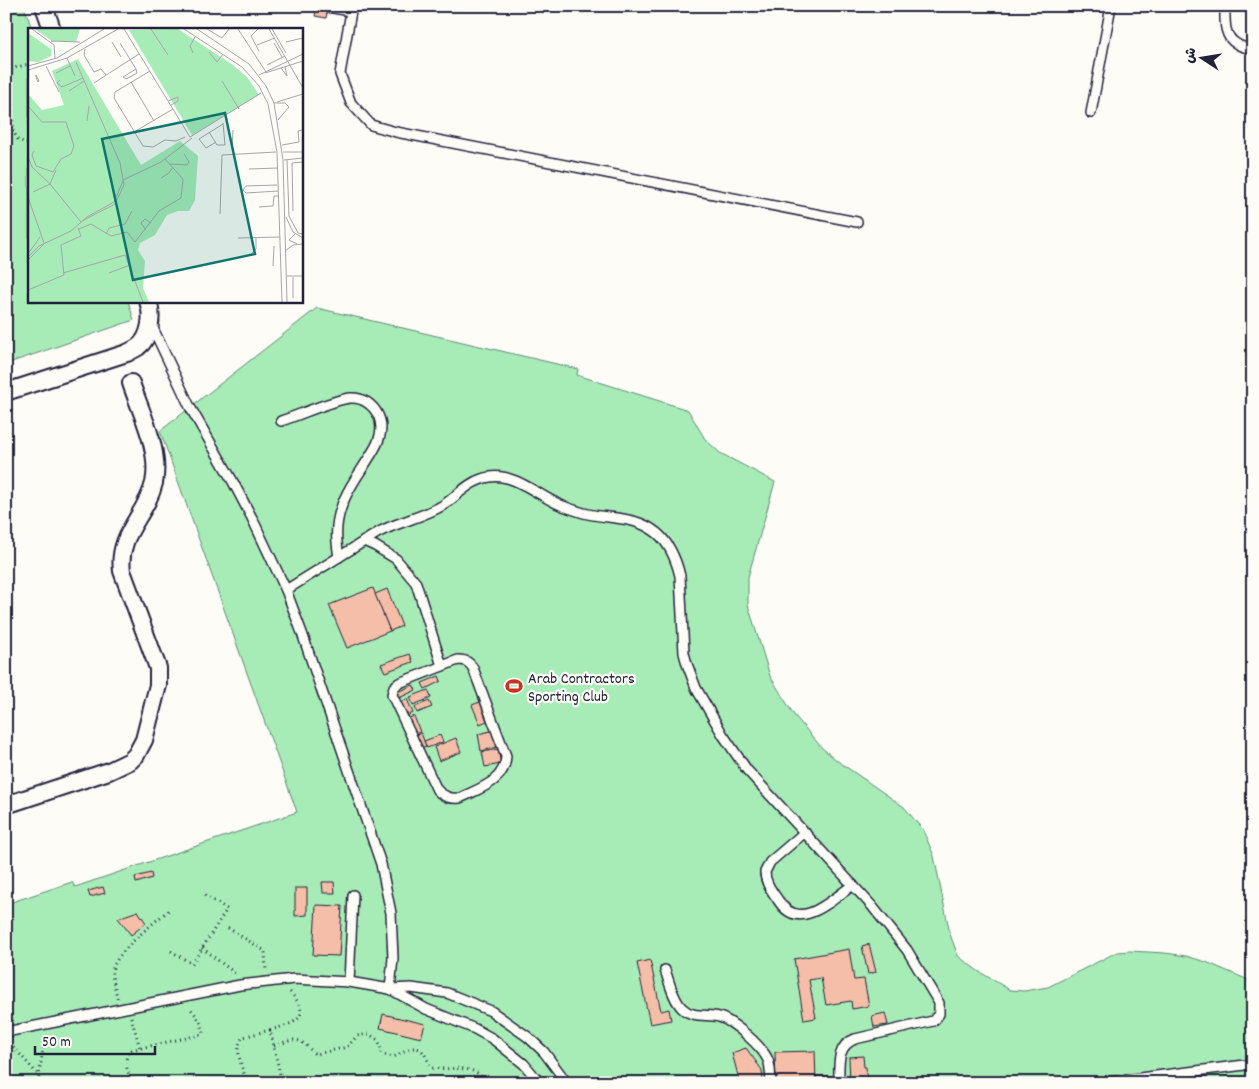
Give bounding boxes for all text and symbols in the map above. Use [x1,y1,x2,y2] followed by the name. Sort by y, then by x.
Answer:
[28,28,302,302] inset map
[1176,32,1226,82] north arrow
[1180,46,1203,65] text: ش
[528,668,635,709] place label: Arab Contractors Sporting Club
[504,676,524,696] sports icon: Arab Contractors Sporting Club
[35,1024,155,1056] scale bar
[42,1032,71,1054] text: 50 m

